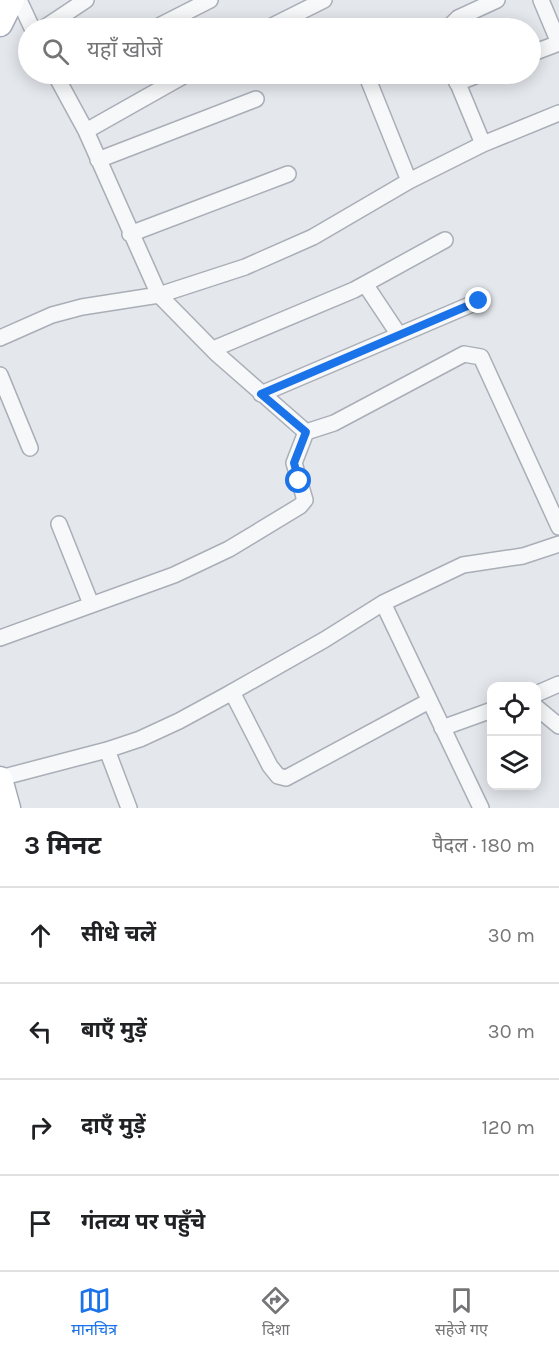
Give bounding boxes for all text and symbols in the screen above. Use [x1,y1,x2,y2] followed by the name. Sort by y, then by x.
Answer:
[18,18,541,84] search box
[39,35,72,68] icon: search
[87,37,162,63] text: यहाँ खोजें
[465,287,491,313] route end
[285,467,311,493] route start
[487,682,541,790] map controls
[487,682,541,736] button: locate
[487,736,541,790] button: layers
[24,830,101,861] text: 3 मिनट
[432,834,535,857] text: पैदल · 180 m
[24,919,57,952] icon: ahead
[81,921,156,947] text: सीधे चलें
[488,924,535,947] text: 30 m
[24,1015,57,1048] icon: left
[81,1017,147,1043] text: बाएँ मुड़ें
[488,1020,535,1043] text: 30 m
[24,1111,57,1144] icon: right
[81,1113,146,1139] text: दाएँ मुड़ें
[481,1116,535,1139] text: 120 m
[24,1207,57,1240] icon: arrive
[81,1209,205,1235] text: गंतव्य पर पहुँचे
[71,1284,117,1342] tab: मानचित्र
[259,1284,292,1342] tab: दिशा
[435,1284,488,1342] tab: सहेजे गए

